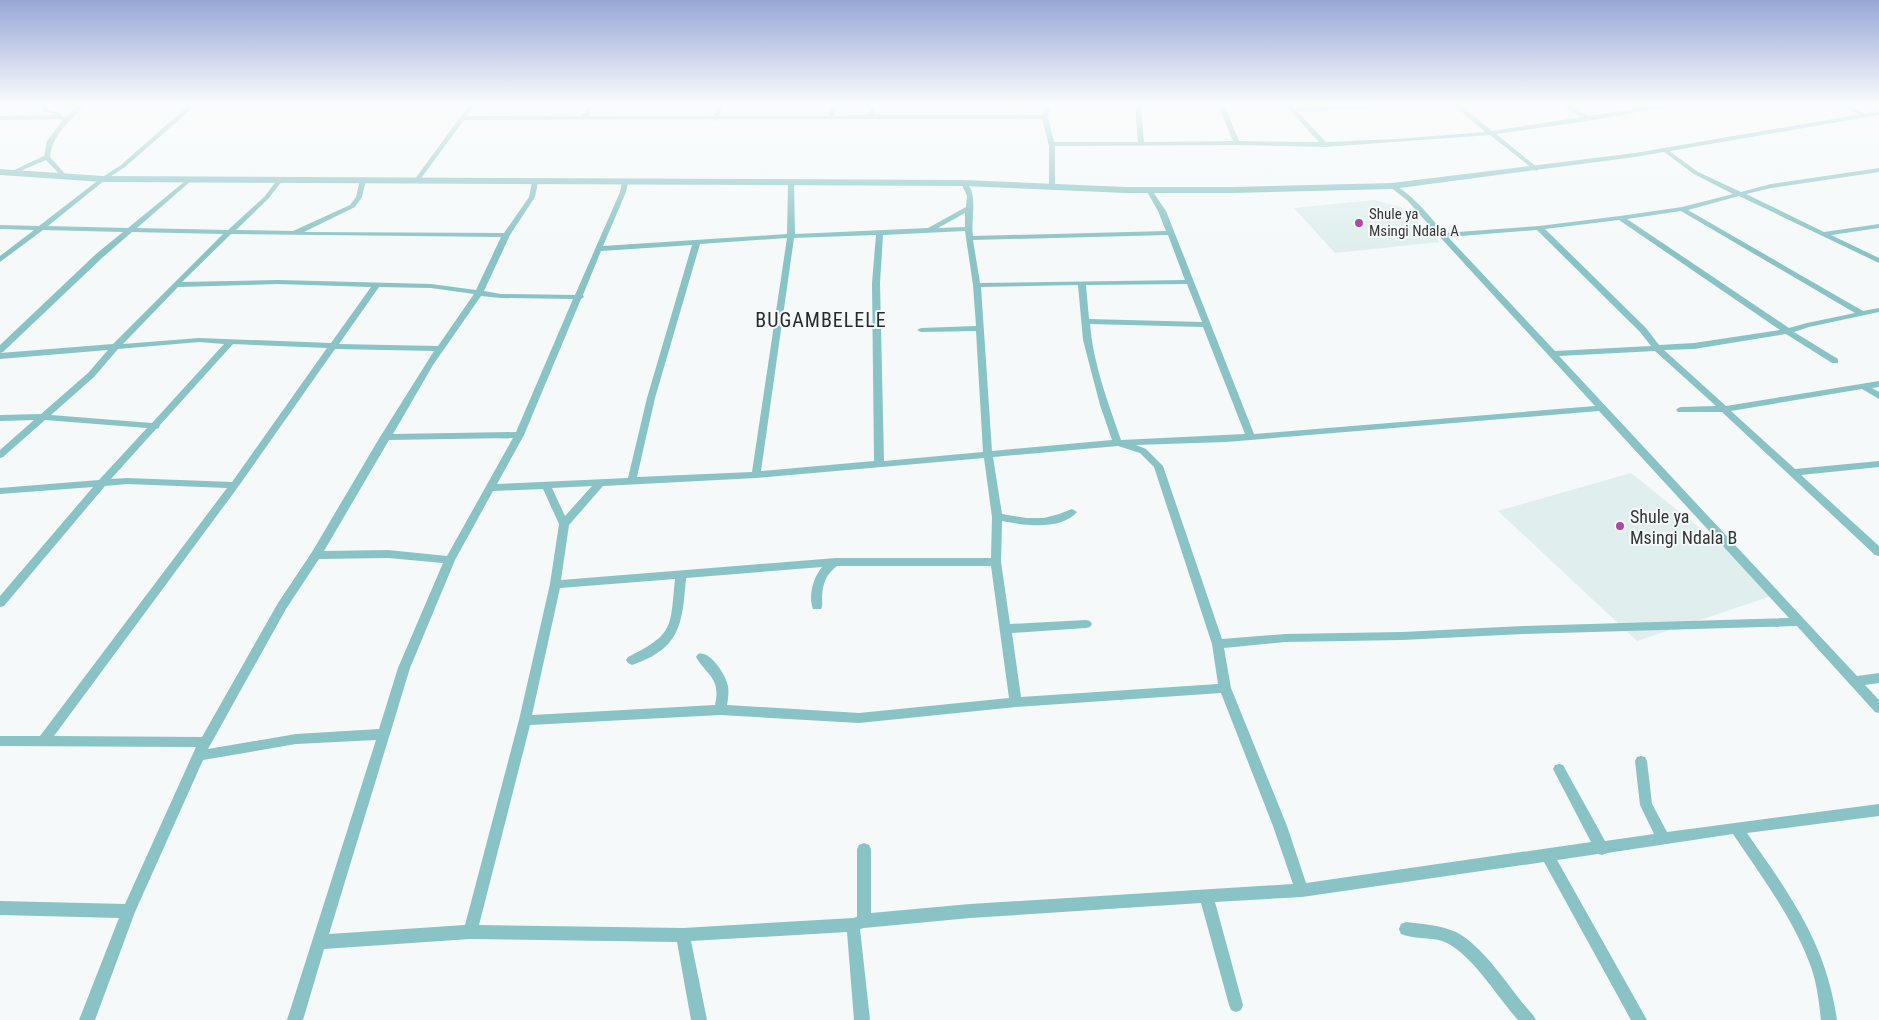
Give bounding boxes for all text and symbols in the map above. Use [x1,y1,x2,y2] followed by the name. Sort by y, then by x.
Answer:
[1369,205,1459,240] place label: Shule ya Msingi Ndala A
[1353,217,1365,229] marker: Shule ya Msingi Ndala A
[755,308,887,332] district label: BUGAMBELELE
[1630,506,1737,548] place label: Shule ya Msingi Ndala B
[1614,520,1626,532] marker: Shule ya Msingi Ndala B

